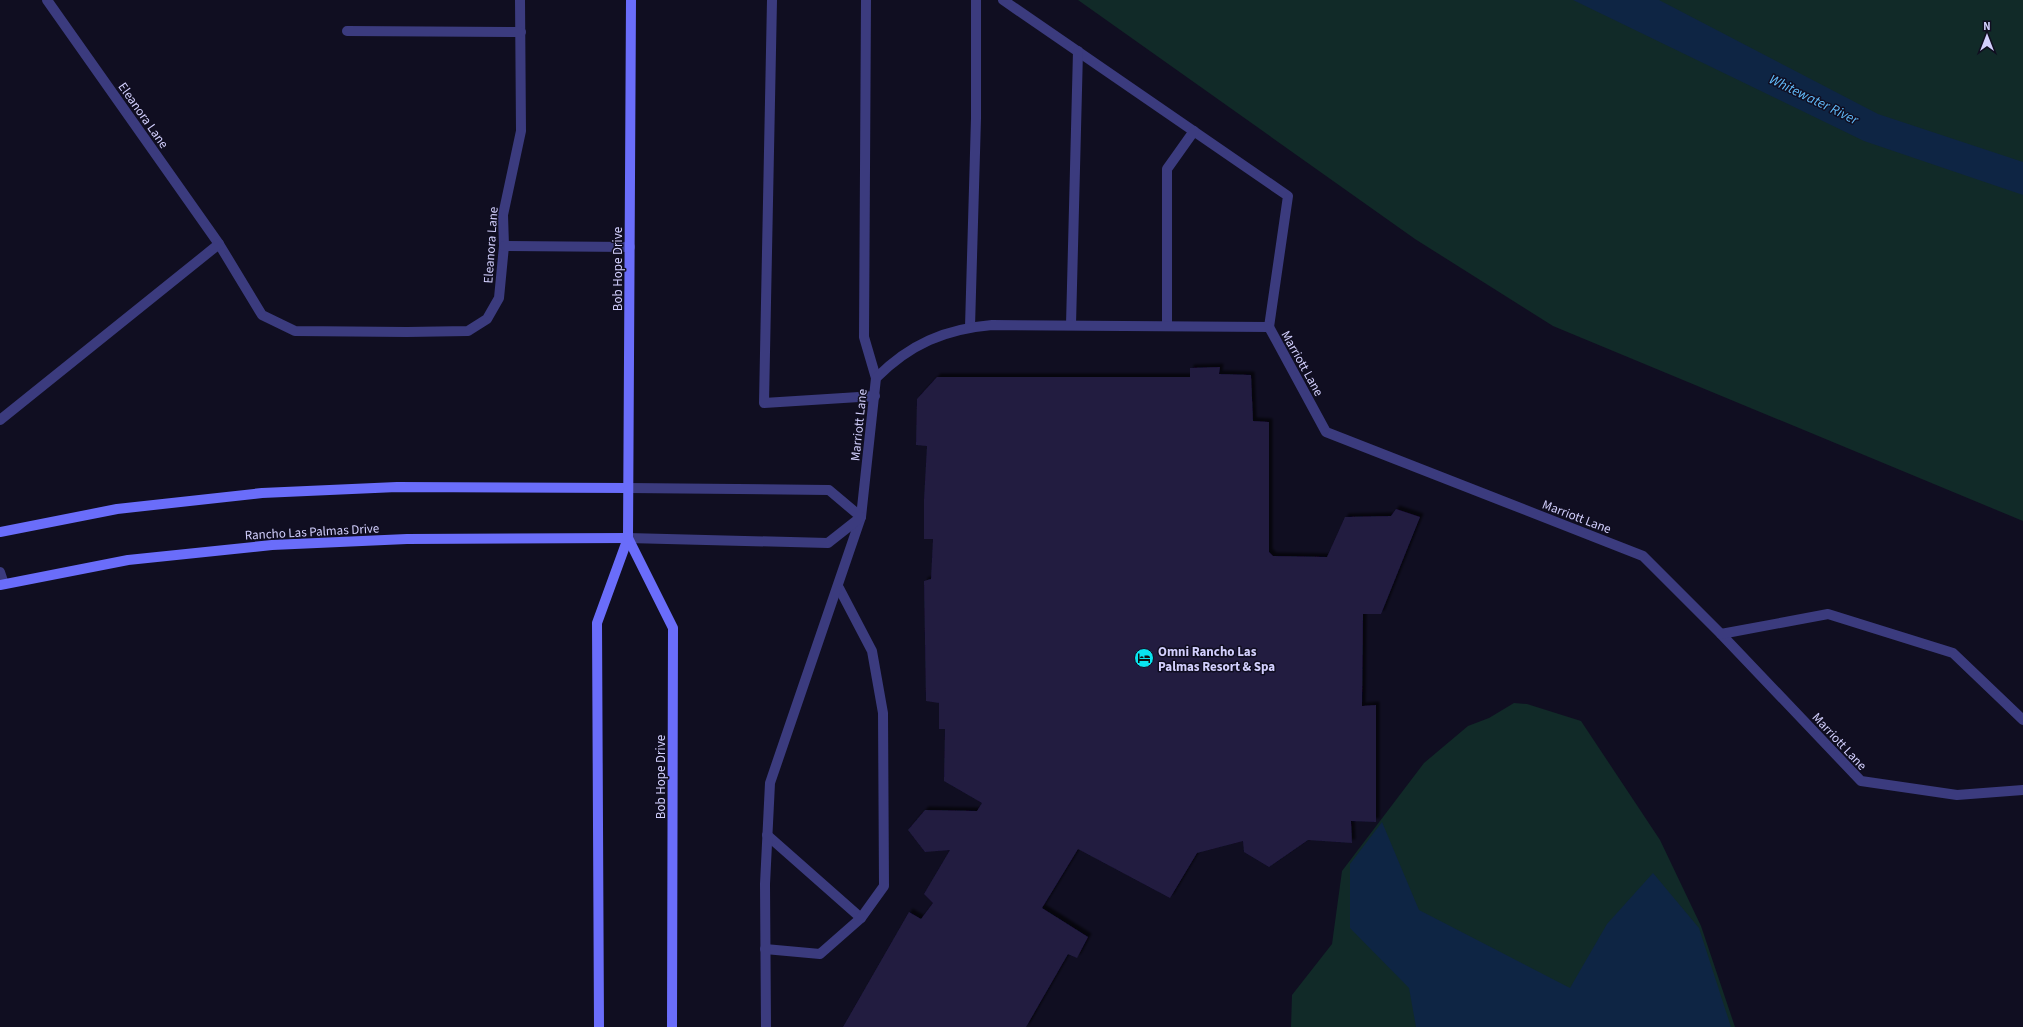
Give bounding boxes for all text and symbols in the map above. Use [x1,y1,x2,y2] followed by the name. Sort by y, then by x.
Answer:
[1967,16,2007,56] north arrow
[1983,19,1991,34] text: N
[1766,70,1863,131] water label: Whitewater River
[114,79,173,152] street label: Eleanora Lane
[479,206,503,284] street label: Eleanora Lane
[609,227,627,311] street label: Bob Hope Drive
[1277,327,1328,400] street label: Marriott Lane
[846,388,872,462] street label: Marriott Lane
[1540,496,1614,538] street label: Marriott Lane
[244,519,380,545] street label: Rancho Las Palmas Drive
[1158,643,1275,676] place label: Omni Rancho Las Palmas Resort & Spa
[1133,647,1155,669] hotel icon: Omni Rancho Las Palmas Resort & Spa
[1808,709,1871,774] street label: Marriott Lane
[652,735,670,819] street label: Bob Hope Drive

